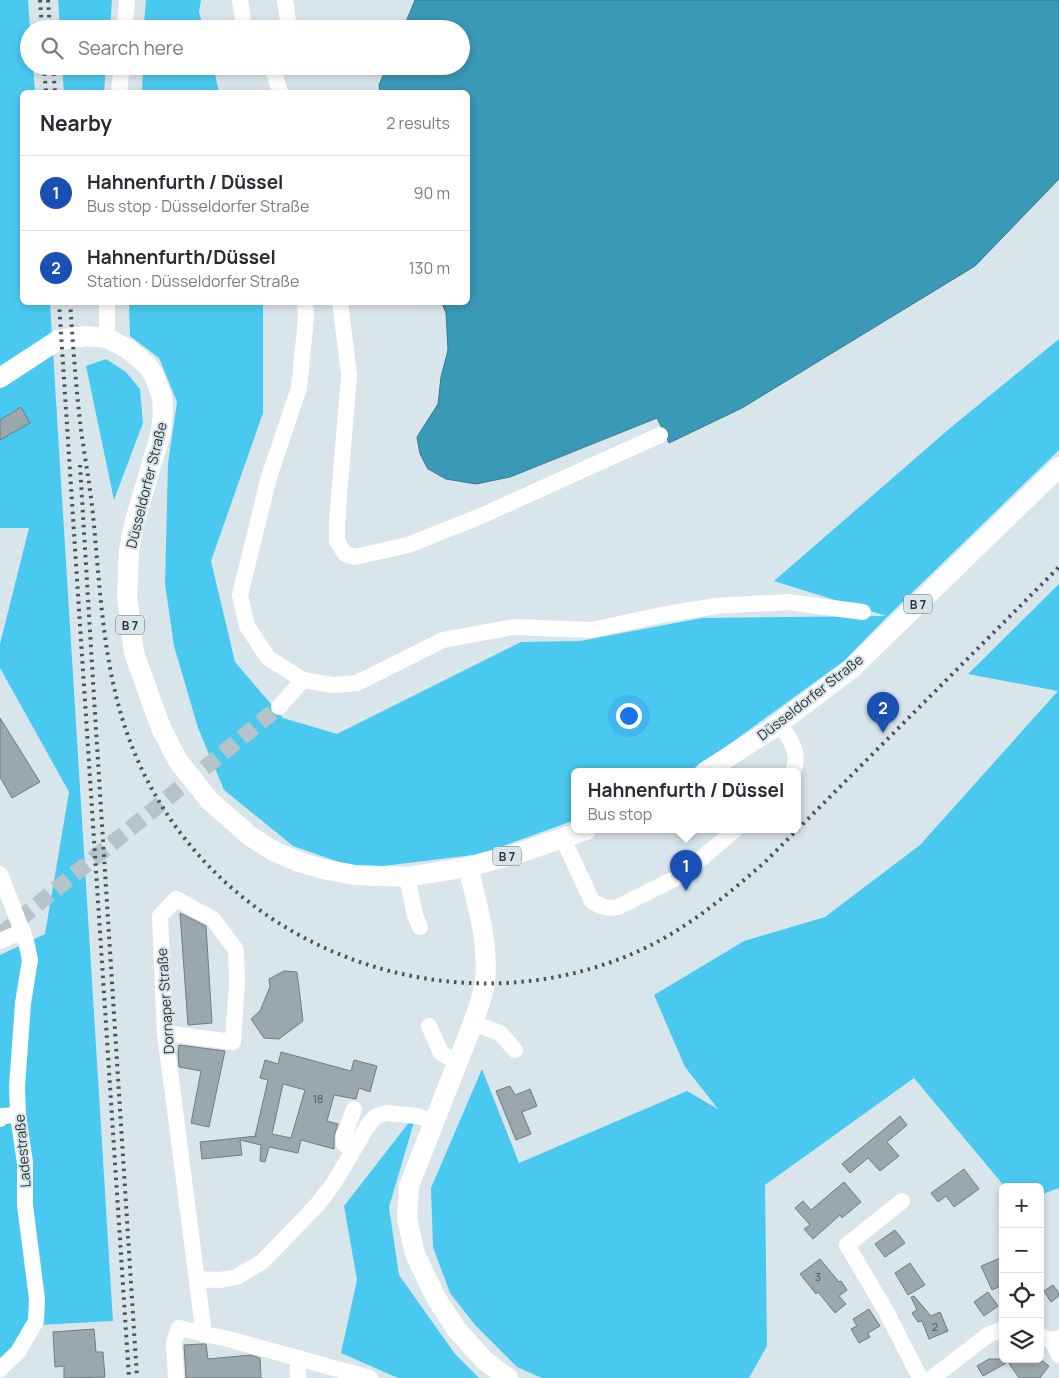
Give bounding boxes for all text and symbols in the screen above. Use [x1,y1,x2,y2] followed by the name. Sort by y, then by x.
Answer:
[20,20,470,75] search box
[38,34,66,62] icon: search
[78,35,184,61] text: Search here
[40,109,112,137] text: Nearby
[386,112,450,134] text: 2 results
[87,169,283,195] text: Hahnenfurth / Düssel
[52,182,60,204] text: 1
[414,182,450,204] text: 90 m
[87,195,309,217] text: Bus stop · Düsseldorfer Straße
[87,244,276,270] text: Hahnenfurth/Düssel
[51,257,61,279] text: 2
[408,257,450,279] text: 130 m
[87,270,299,292] text: Station · Düsseldorfer Straße
[121,420,171,550] street label: Düsseldorfer Straße
[904,594,932,614] road number: B 7
[116,616,144,634] road number: B 7
[753,650,867,744] street label: Düsseldorfer Straße
[867,692,899,733] pin: 2
[616,703,642,729] your location
[571,768,801,833] popup
[588,777,784,803] text: Hahnenfurth / Düssel
[588,803,652,825] text: Bus stop
[493,846,521,866] road number: B 7
[670,850,702,891] pin: 1
[152,947,178,1055] street label: Dornaper Straße
[313,1091,323,1106] house number: 18
[9,1114,35,1188] street label: Ladestraße
[999,1183,1044,1363] map controls
[999,1183,1044,1228] button: +
[999,1228,1044,1273] button: −
[815,1269,821,1284] house number: 3
[999,1273,1044,1318] button: locate
[999,1318,1044,1363] button: layers
[932,1319,938,1334] house number: 2

